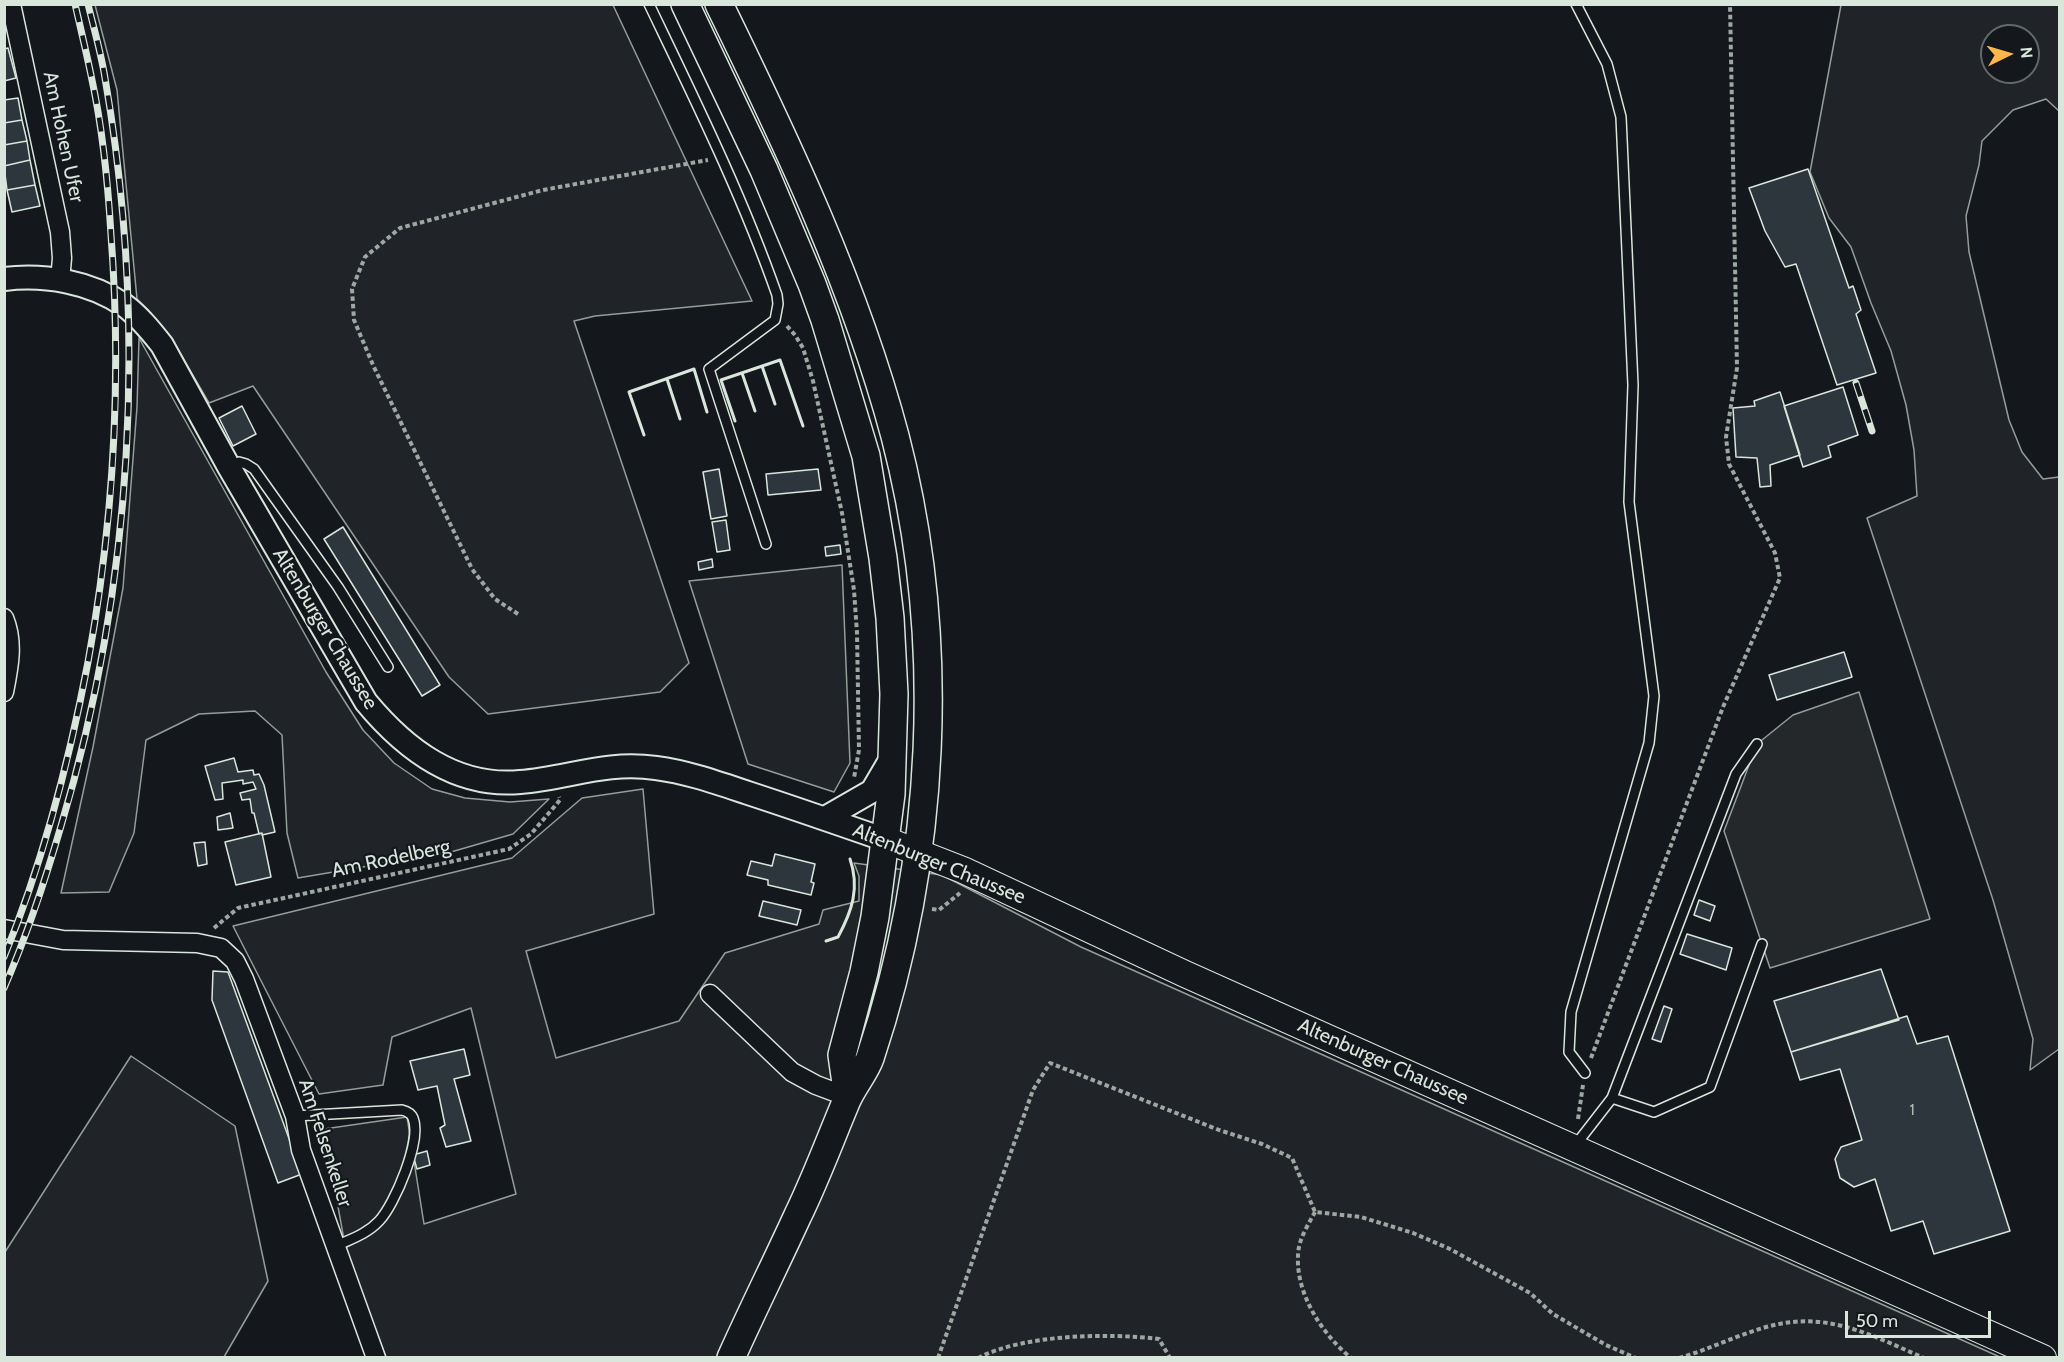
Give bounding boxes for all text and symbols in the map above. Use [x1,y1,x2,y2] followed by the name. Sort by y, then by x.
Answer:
[1980,24,2040,84] north arrow
[2016,46,2036,59] text: N
[37,69,89,205] street label: Am Hohen Ufer
[267,544,383,714] street label: Altenburger Chaussee
[849,818,1029,910] street label: Altenburger Chaussee
[330,835,452,883] street label: Am Rodelberg
[1294,1014,1472,1110] street label: Altenburger Chaussee
[293,1076,357,1210] street label: Am Felsenkeller
[1909,1100,1915,1120] house number: 1
[1848,1299,1994,1337] scale bar
[1856,1310,1898,1332] text: 50 m

